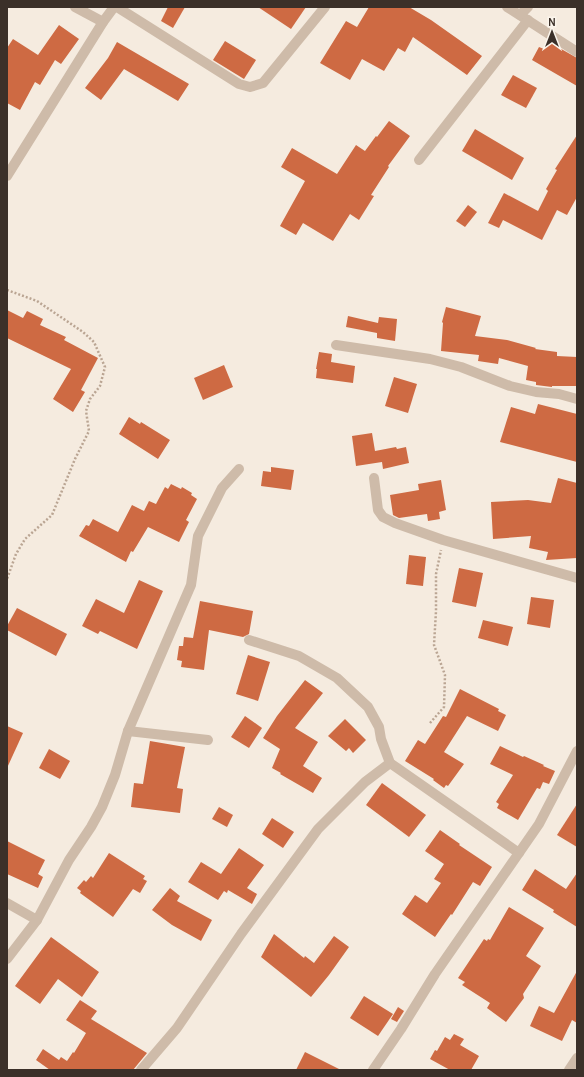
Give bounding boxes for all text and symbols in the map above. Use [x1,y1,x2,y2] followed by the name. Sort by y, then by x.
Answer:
[532,12,572,52] north arrow
[548,16,556,29] text: N

